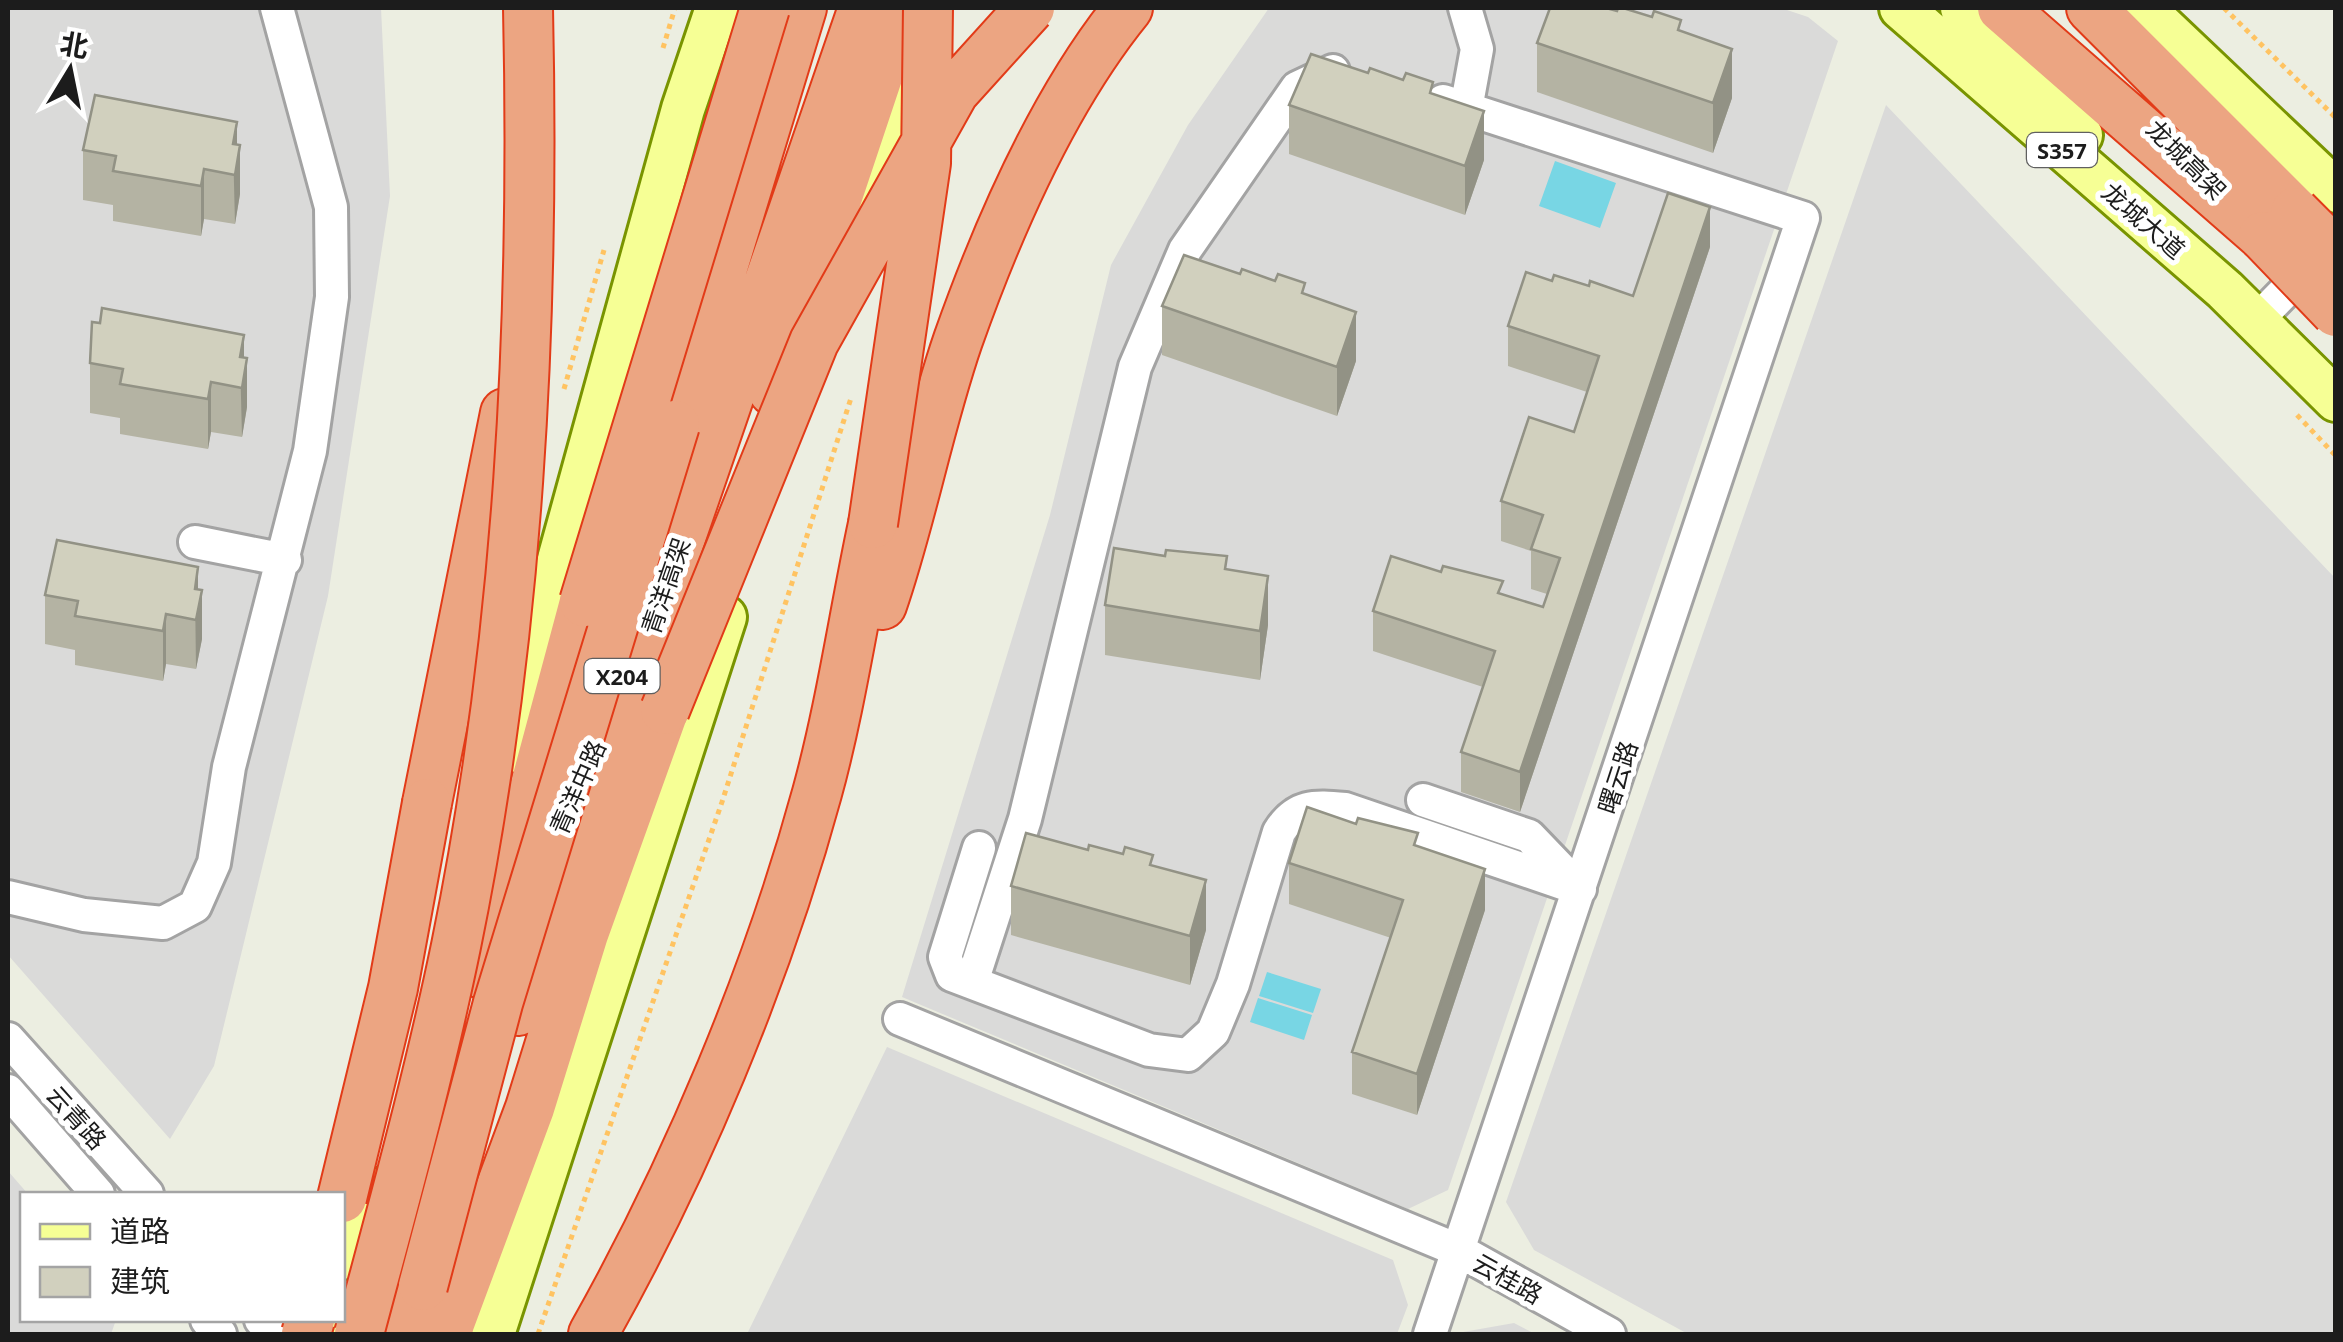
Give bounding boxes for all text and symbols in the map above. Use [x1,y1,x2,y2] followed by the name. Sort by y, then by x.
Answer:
[20,20,120,120] north arrow
[57,23,92,66] text: 北
[2140,112,2234,206] street label: 龙城高架
[2027,133,2097,167] road number: S357
[2095,174,2193,266] street label: 龙城大道
[633,533,697,639] street label: 青洋高架
[584,659,660,693] road number: X204
[541,734,613,840] street label: 青洋中路
[1589,736,1645,818] street label: 曙云路
[39,1078,115,1156] street label: 云青路
[20,1192,345,1322] legend
[110,1210,170,1251] text: 道路
[1467,1245,1549,1311] street label: 云桂路
[110,1260,170,1301] text: 建筑

